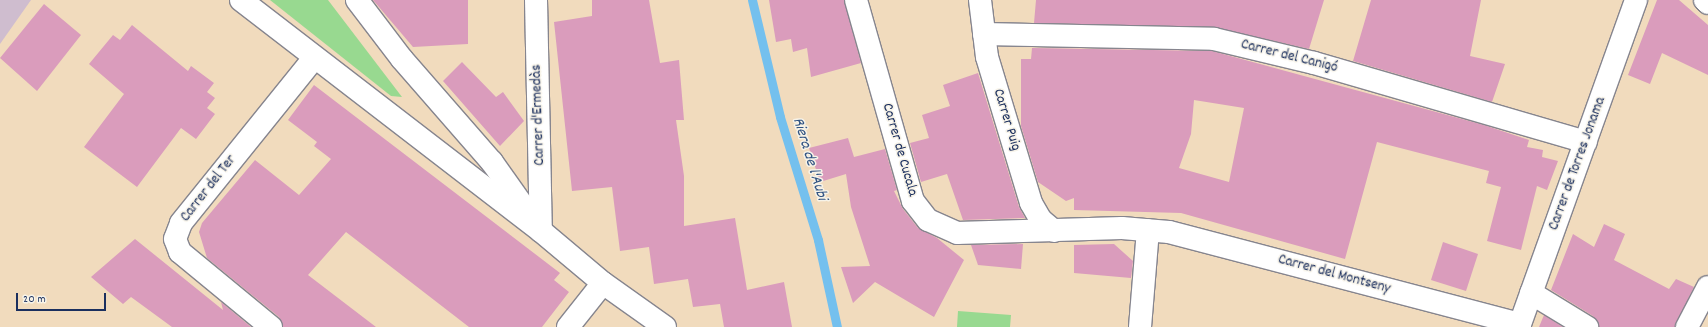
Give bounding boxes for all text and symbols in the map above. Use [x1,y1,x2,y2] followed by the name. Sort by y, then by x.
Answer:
[1239,36,1339,78] street label: Carrer del Canigó
[528,64,550,166] street label: Carrer d'Ermedàs
[988,87,1024,153] street label: Carrer Puig
[1546,95,1610,233] street label: Carrer de Torres Jonama
[877,101,921,199] street label: Carrer de Cucala
[787,115,831,203] water label: Riera de l'Aubi
[177,152,241,226] street label: Carrer del Ter
[1276,251,1392,299] street label: Carrer del Montseny
[18,285,108,311] scale bar
[23,291,46,308] text: 20 m

